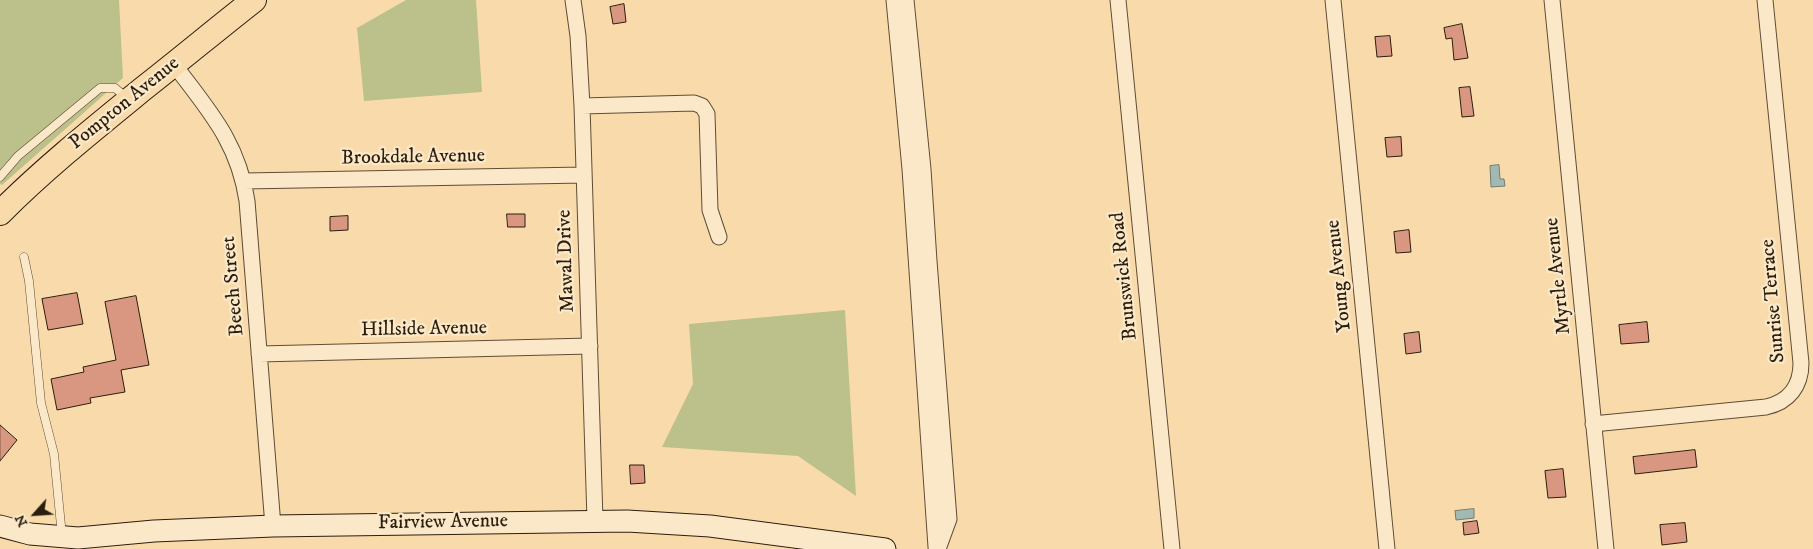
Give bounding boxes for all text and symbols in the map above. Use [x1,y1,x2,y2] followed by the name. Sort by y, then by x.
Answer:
[65,52,185,156] street label: Pompton Avenue
[341,145,485,171] street label: Brookdale Avenue
[553,209,581,313] street label: Mawal Drive
[1106,211,1144,341] street label: Brunswick Road
[1541,216,1577,336] street label: Myrtle Avenue
[1322,219,1358,333] street label: Young Avenue
[218,235,250,337] street label: Beech Street
[1757,238,1791,364] street label: Sunrise Terrace
[361,317,487,343] street label: Hillside Avenue
[10,489,60,539] north arrow
[378,510,508,536] street label: Fairview Avenue
[11,511,32,530] text: N

